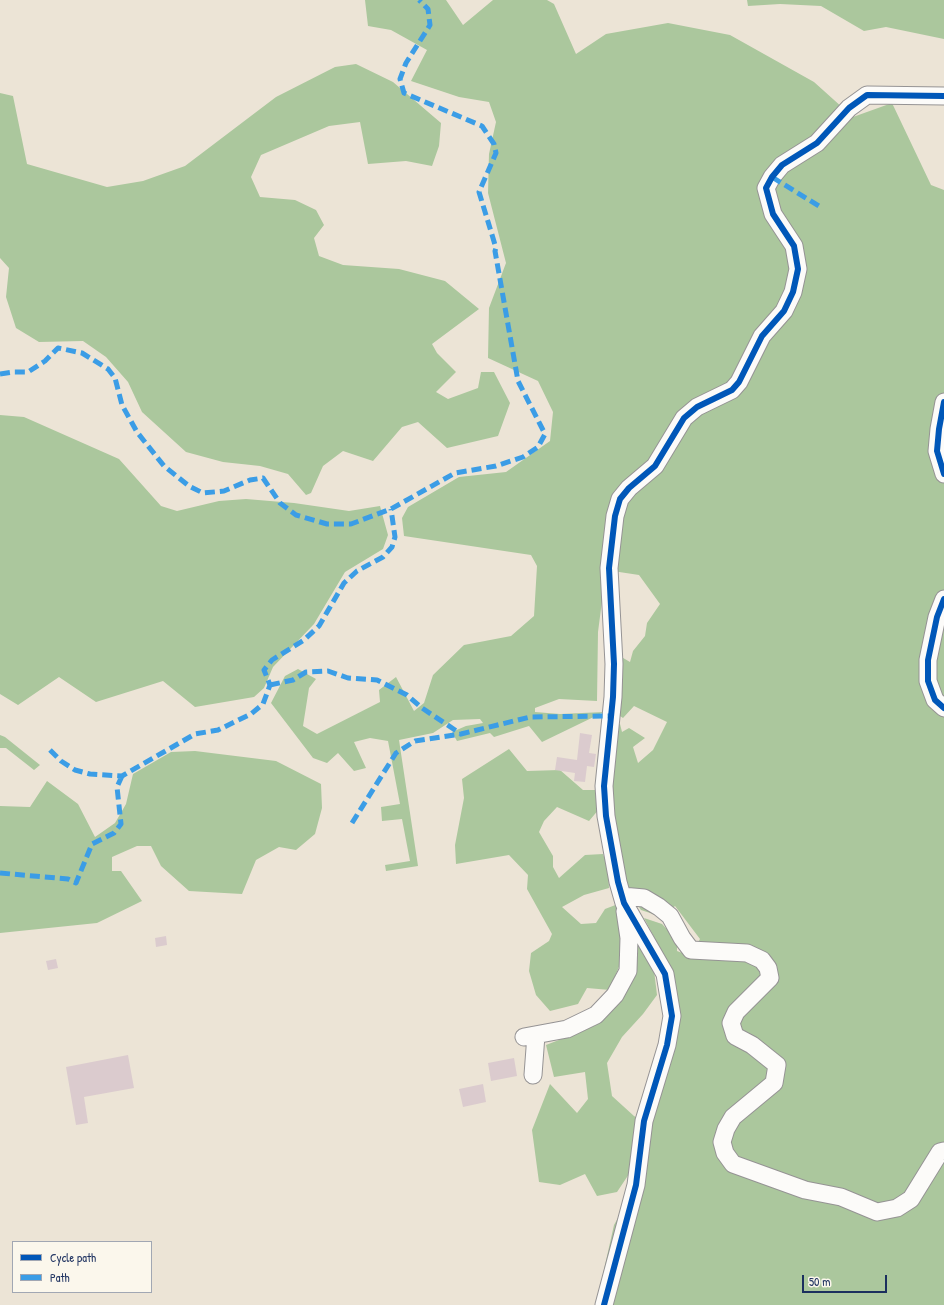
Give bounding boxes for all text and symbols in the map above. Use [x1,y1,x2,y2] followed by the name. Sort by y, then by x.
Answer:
[12,1241,152,1293] legend
[50,1249,96,1266] text: Cycle path
[804,1267,889,1293] scale bar
[50,1269,70,1286] text: Path
[809,1273,830,1290] text: 50 m

